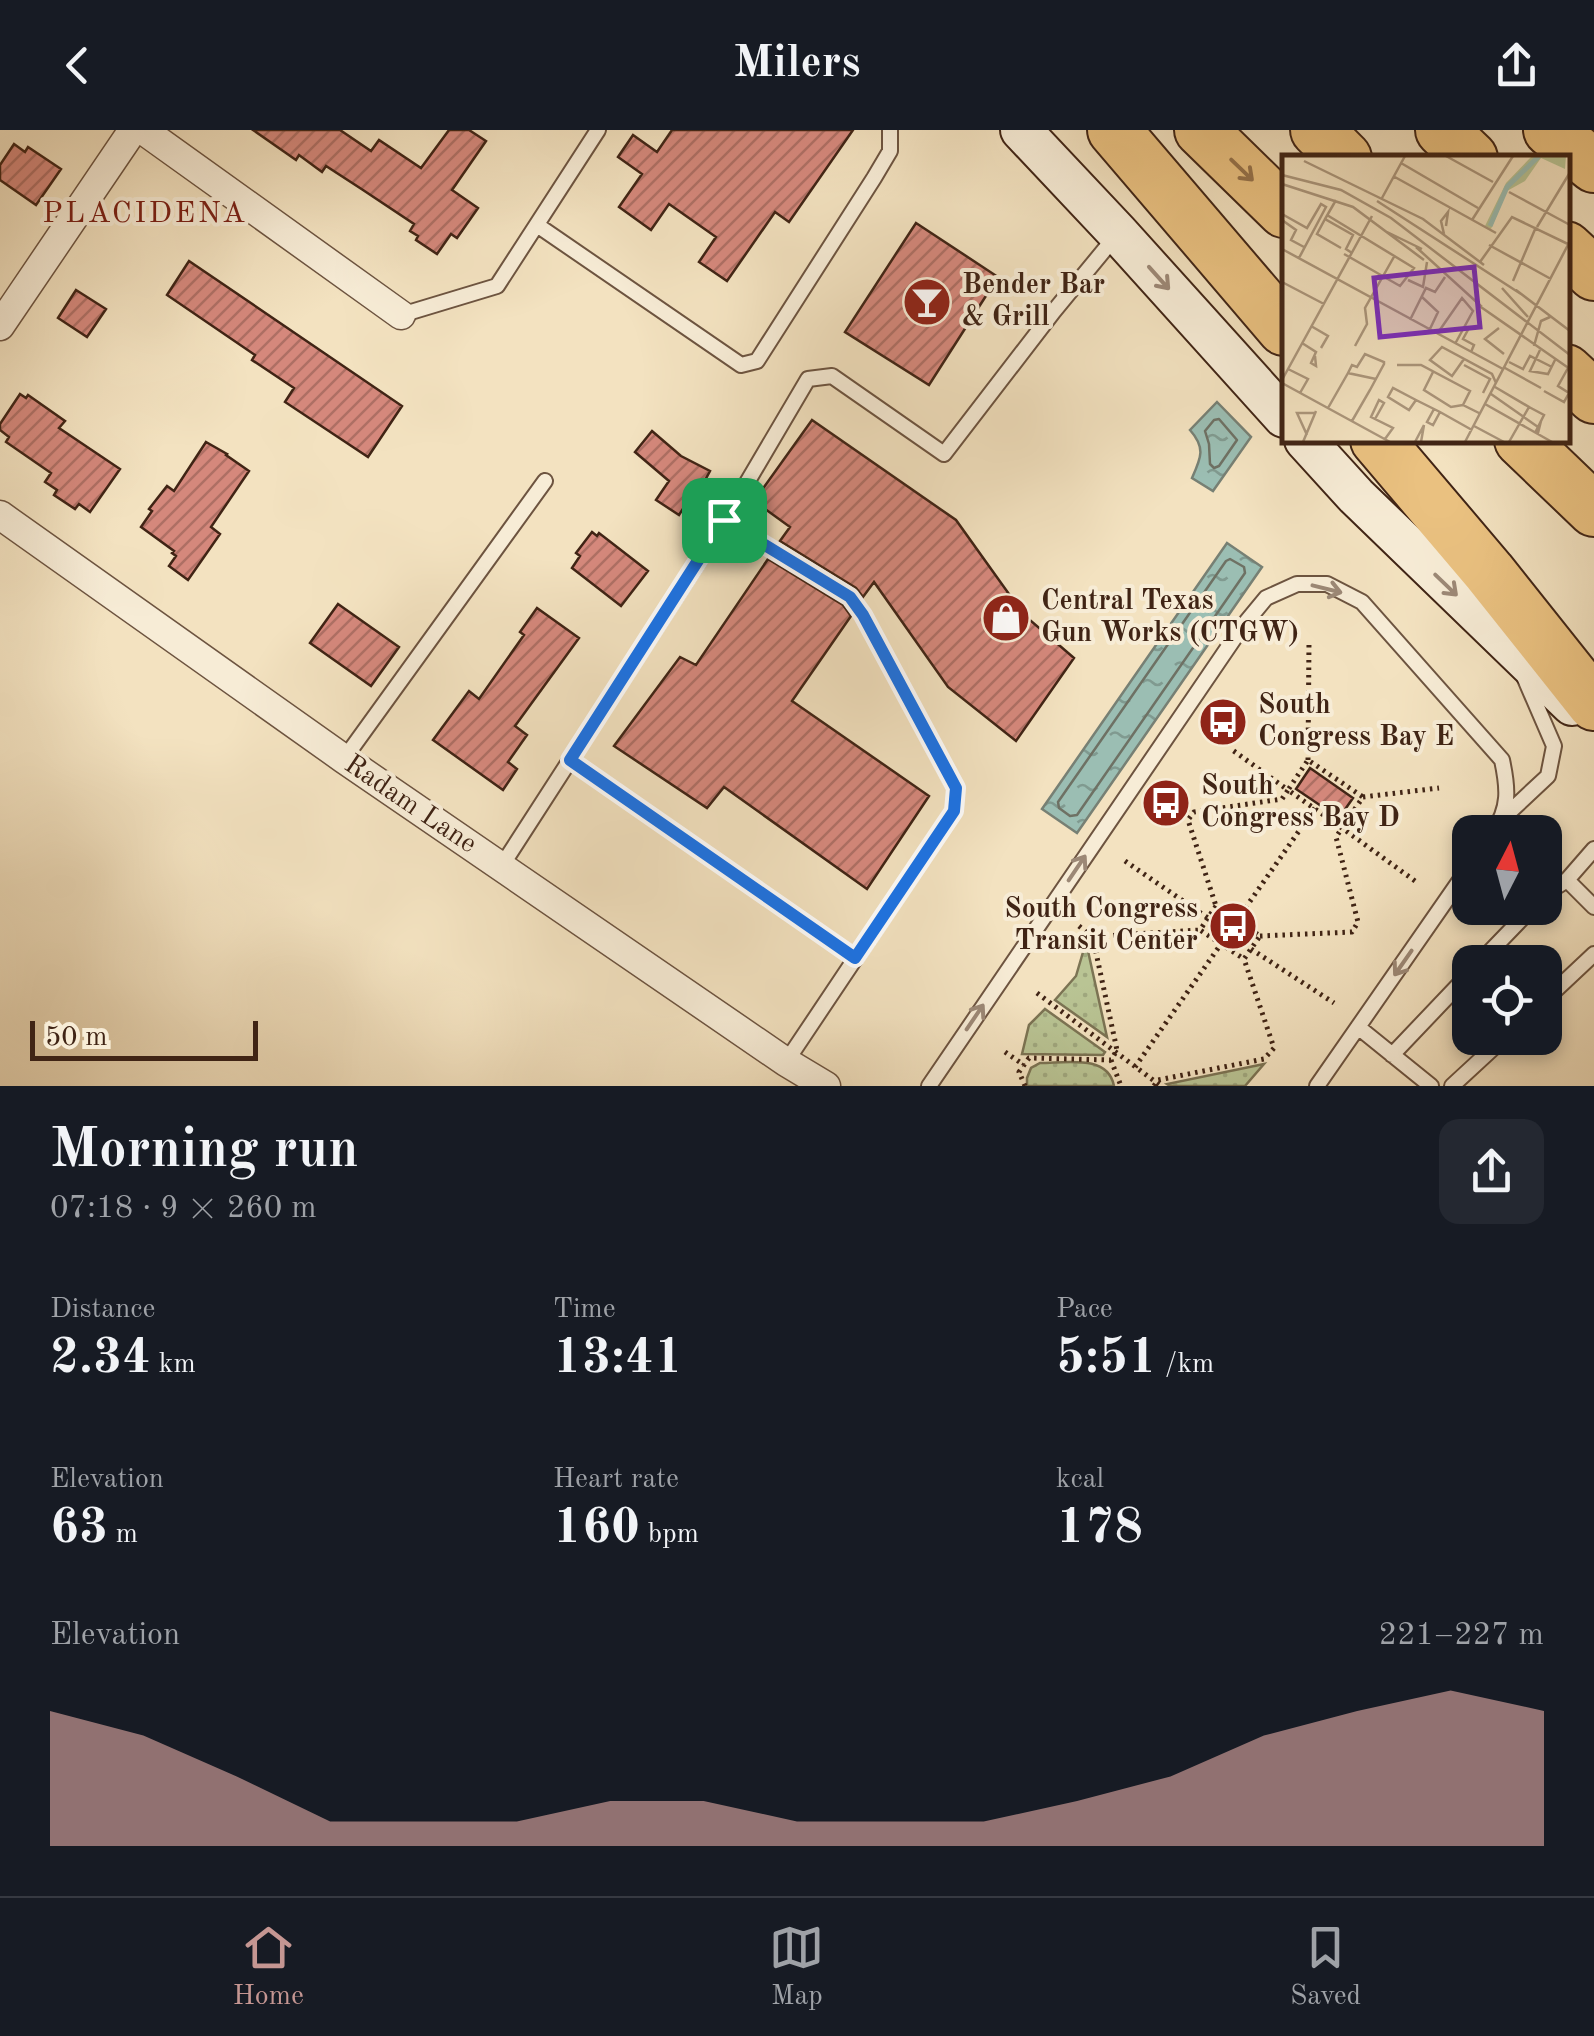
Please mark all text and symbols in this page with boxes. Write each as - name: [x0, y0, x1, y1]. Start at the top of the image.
- icon: back: [50, 38, 105, 93]
- icon: share: [1489, 38, 1544, 93]
- text: Milers: [733, 42, 861, 87]
- inset map: [1282, 155, 1569, 442]
- one-way arrow: [1230, 158, 1254, 182]
- district label: PLACIDENA: [42, 199, 248, 229]
- one-way arrow: [1147, 265, 1170, 290]
- place label: Bender Bar & Grill: [962, 272, 1105, 332]
- bar icon: Bender Bar & Grill: [901, 276, 953, 328]
- pin: [682, 478, 767, 563]
- icon: arrive: [697, 493, 752, 548]
- one-way arrow: [1434, 573, 1458, 597]
- one-way arrow: [1311, 580, 1343, 599]
- place label: Central Texas Gun Works (CTGW): [1041, 588, 1299, 648]
- shop icon: Central Texas Gun Works (CTGW): [980, 592, 1032, 644]
- place label: South Congress Bay E: [1258, 692, 1454, 752]
- bus stop icon: South Congress Bay E: [1197, 696, 1249, 748]
- street label: Radam Lane: [339, 751, 481, 859]
- place label: South Congress Bay D: [1201, 773, 1400, 833]
- bus stop icon: South Congress Bay D: [1140, 777, 1192, 829]
- north arrow: [1452, 815, 1562, 925]
- map controls: [1452, 815, 1562, 1055]
- one-way arrow: [1066, 855, 1087, 883]
- place label: South Congress Transit Center: [1004, 896, 1198, 956]
- bus stop icon: South Congress Transit Center: [1207, 900, 1259, 952]
- button: locate: [1452, 945, 1562, 1055]
- one-way arrow: [1393, 948, 1414, 976]
- one-way arrow: [965, 1004, 986, 1032]
- scale bar: [30, 1016, 258, 1060]
- text: 50 m: [45, 1024, 108, 1052]
- button: share: [1439, 1119, 1544, 1224]
- text: Morning run: [50, 1124, 359, 1179]
- text: 07:18 · 9 × 260 m: [50, 1193, 317, 1225]
- text: Distance: [50, 1296, 155, 1324]
- text: Time: [553, 1296, 616, 1324]
- text: Pace: [1056, 1296, 1113, 1324]
- text: 2.34: [50, 1334, 151, 1384]
- text: 13:41: [553, 1334, 683, 1384]
- text: 5:51: [1056, 1334, 1157, 1384]
- text: km: [151, 1351, 196, 1379]
- text: /km: [1157, 1351, 1214, 1379]
- text: Elevation: [50, 1466, 164, 1494]
- text: Heart rate: [553, 1466, 679, 1494]
- text: kcal: [1056, 1466, 1104, 1494]
- text: 63: [50, 1504, 108, 1554]
- text: 160: [553, 1504, 640, 1554]
- text: 178: [1056, 1504, 1143, 1554]
- text: m: [108, 1521, 138, 1549]
- text: bpm: [640, 1521, 699, 1549]
- text: Elevation: [50, 1620, 180, 1652]
- text: 221–227 m: [1378, 1620, 1544, 1652]
- tab: Home: [233, 1920, 304, 2015]
- tab: Map: [769, 1920, 824, 2015]
- tab: Saved: [1290, 1920, 1361, 2015]

